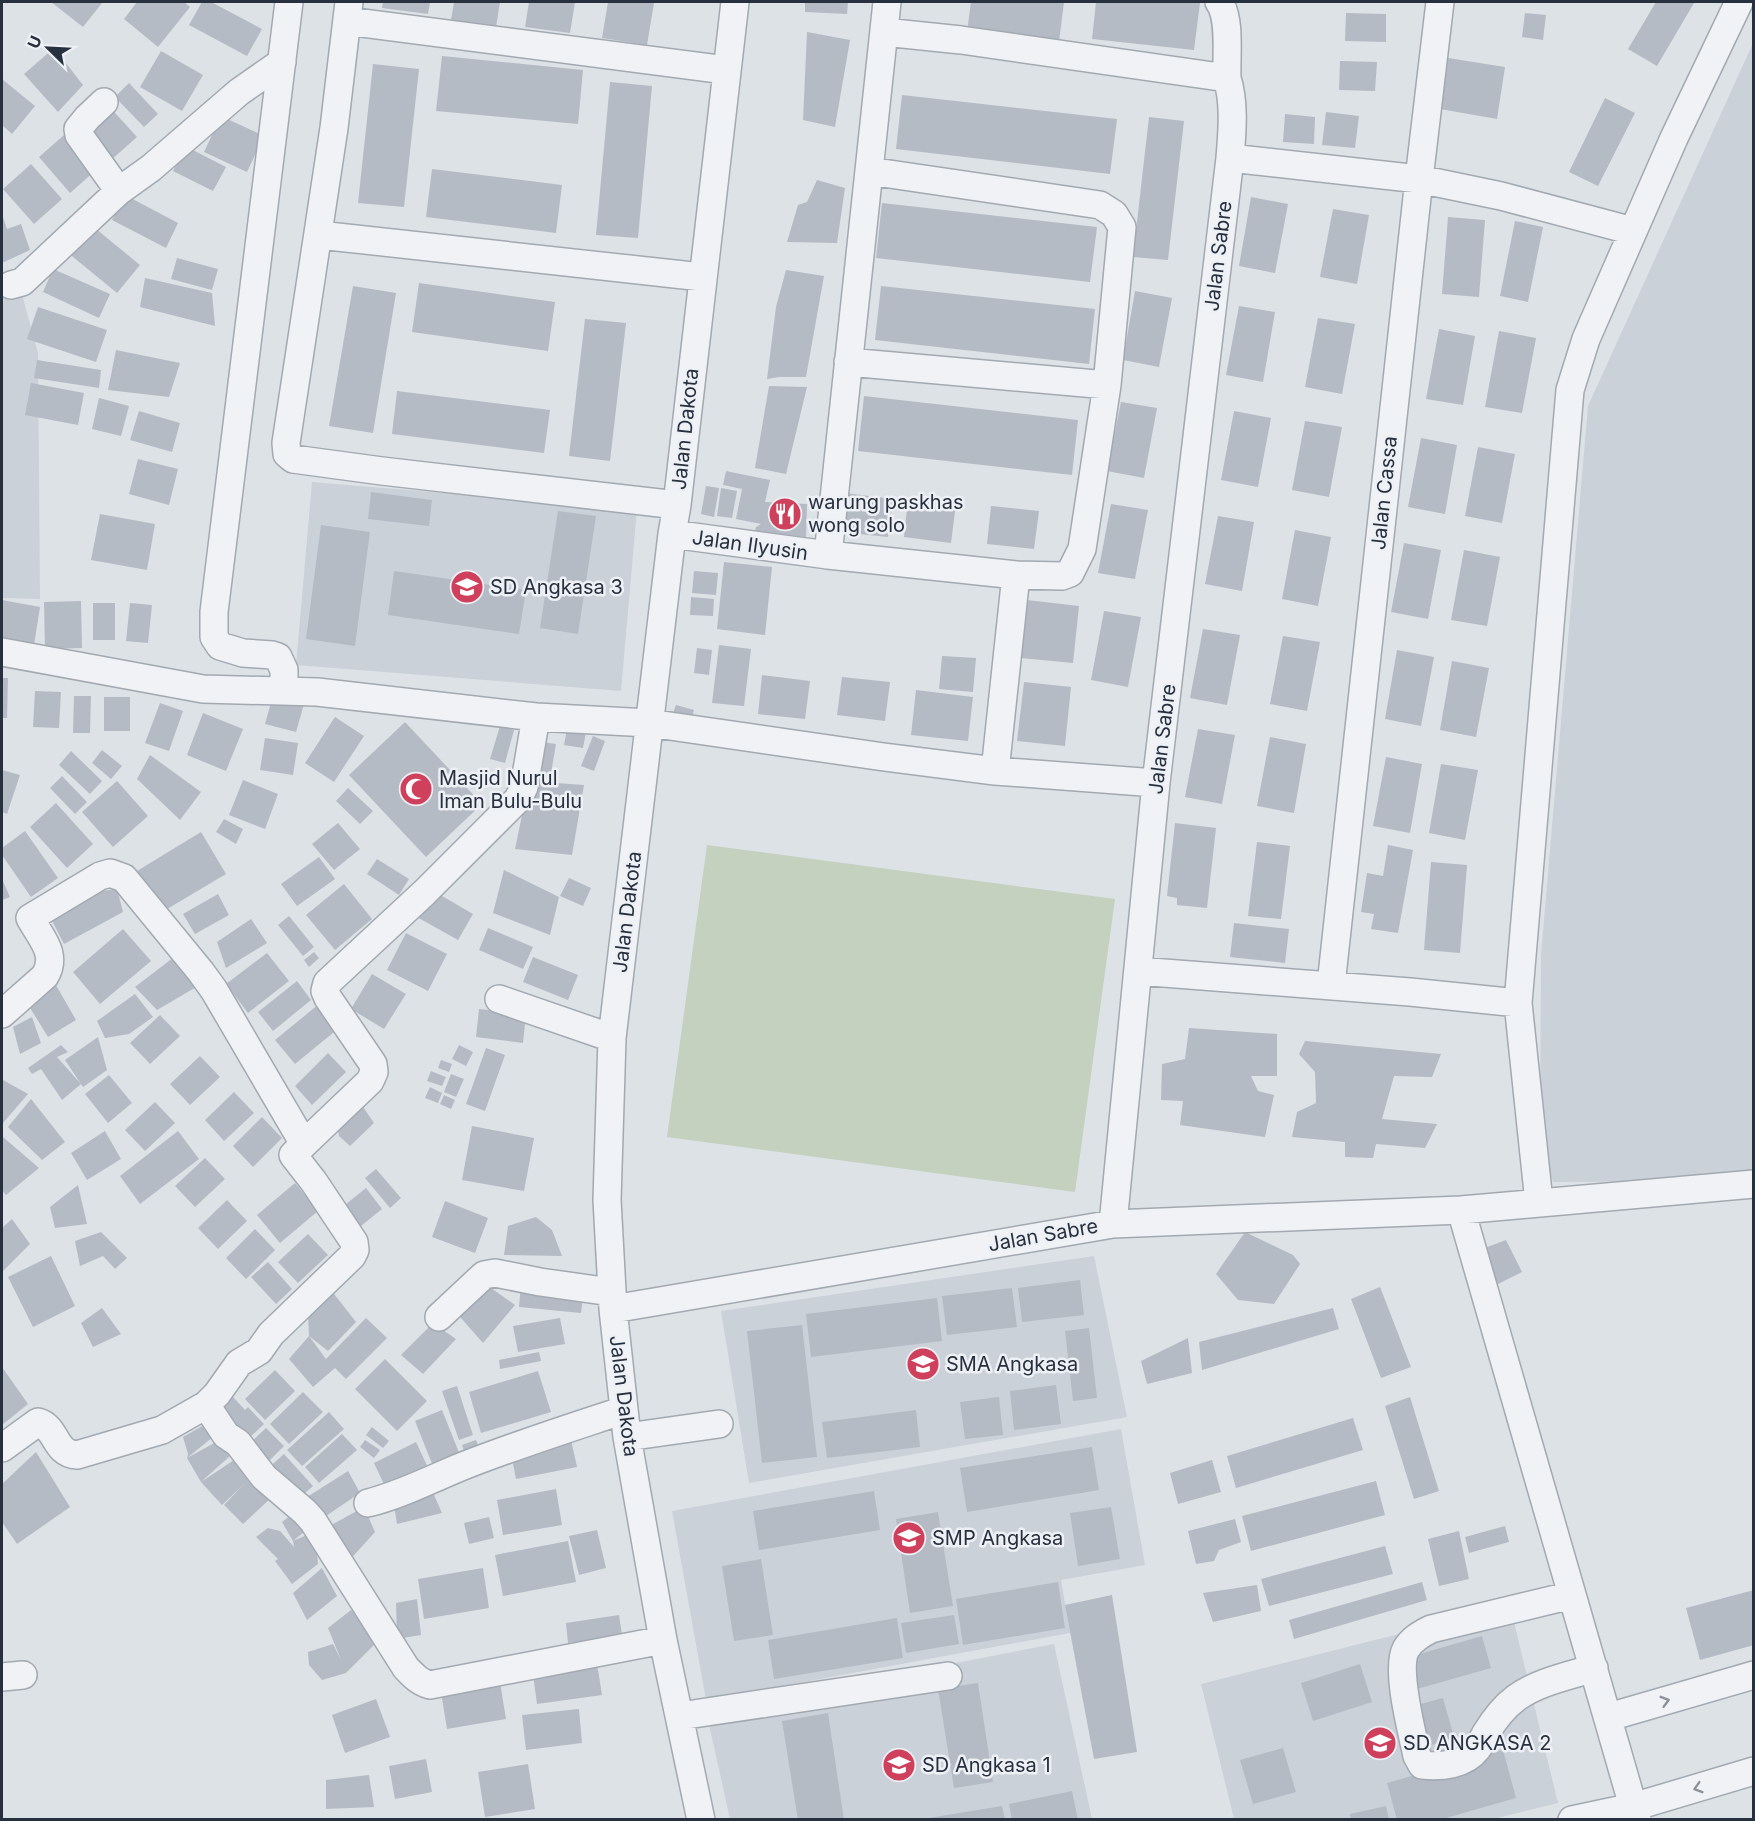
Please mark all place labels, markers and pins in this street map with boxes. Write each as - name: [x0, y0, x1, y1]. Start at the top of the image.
- place label: warung paskhas wong solo: [808, 490, 963, 537]
- restaurant icon: warung paskhas wong solo: [767, 496, 803, 532]
- school or university icon: SD Angkasa 3: [449, 569, 485, 605]
- place label: SD Angkasa 3: [490, 575, 623, 599]
- place label: Masjid Nurul Iman Bulu-Bulu: [439, 766, 582, 813]
- mosque icon: Masjid Nurul Iman Bulu-Bulu: [398, 771, 434, 807]
- school or university icon: SMA Angkasa: [905, 1346, 941, 1382]
- place label: SMA Angkasa: [946, 1352, 1078, 1376]
- school or university icon: SMP Angkasa: [891, 1520, 927, 1556]
- place label: SMP Angkasa: [932, 1526, 1063, 1550]
- school or university icon: SD ANGKASA 2: [1362, 1725, 1398, 1761]
- place label: SD ANGKASA 2: [1403, 1731, 1551, 1755]
- school or university icon: SD Angkasa 1: [881, 1747, 917, 1783]
- place label: SD Angkasa 1: [922, 1753, 1051, 1777]

